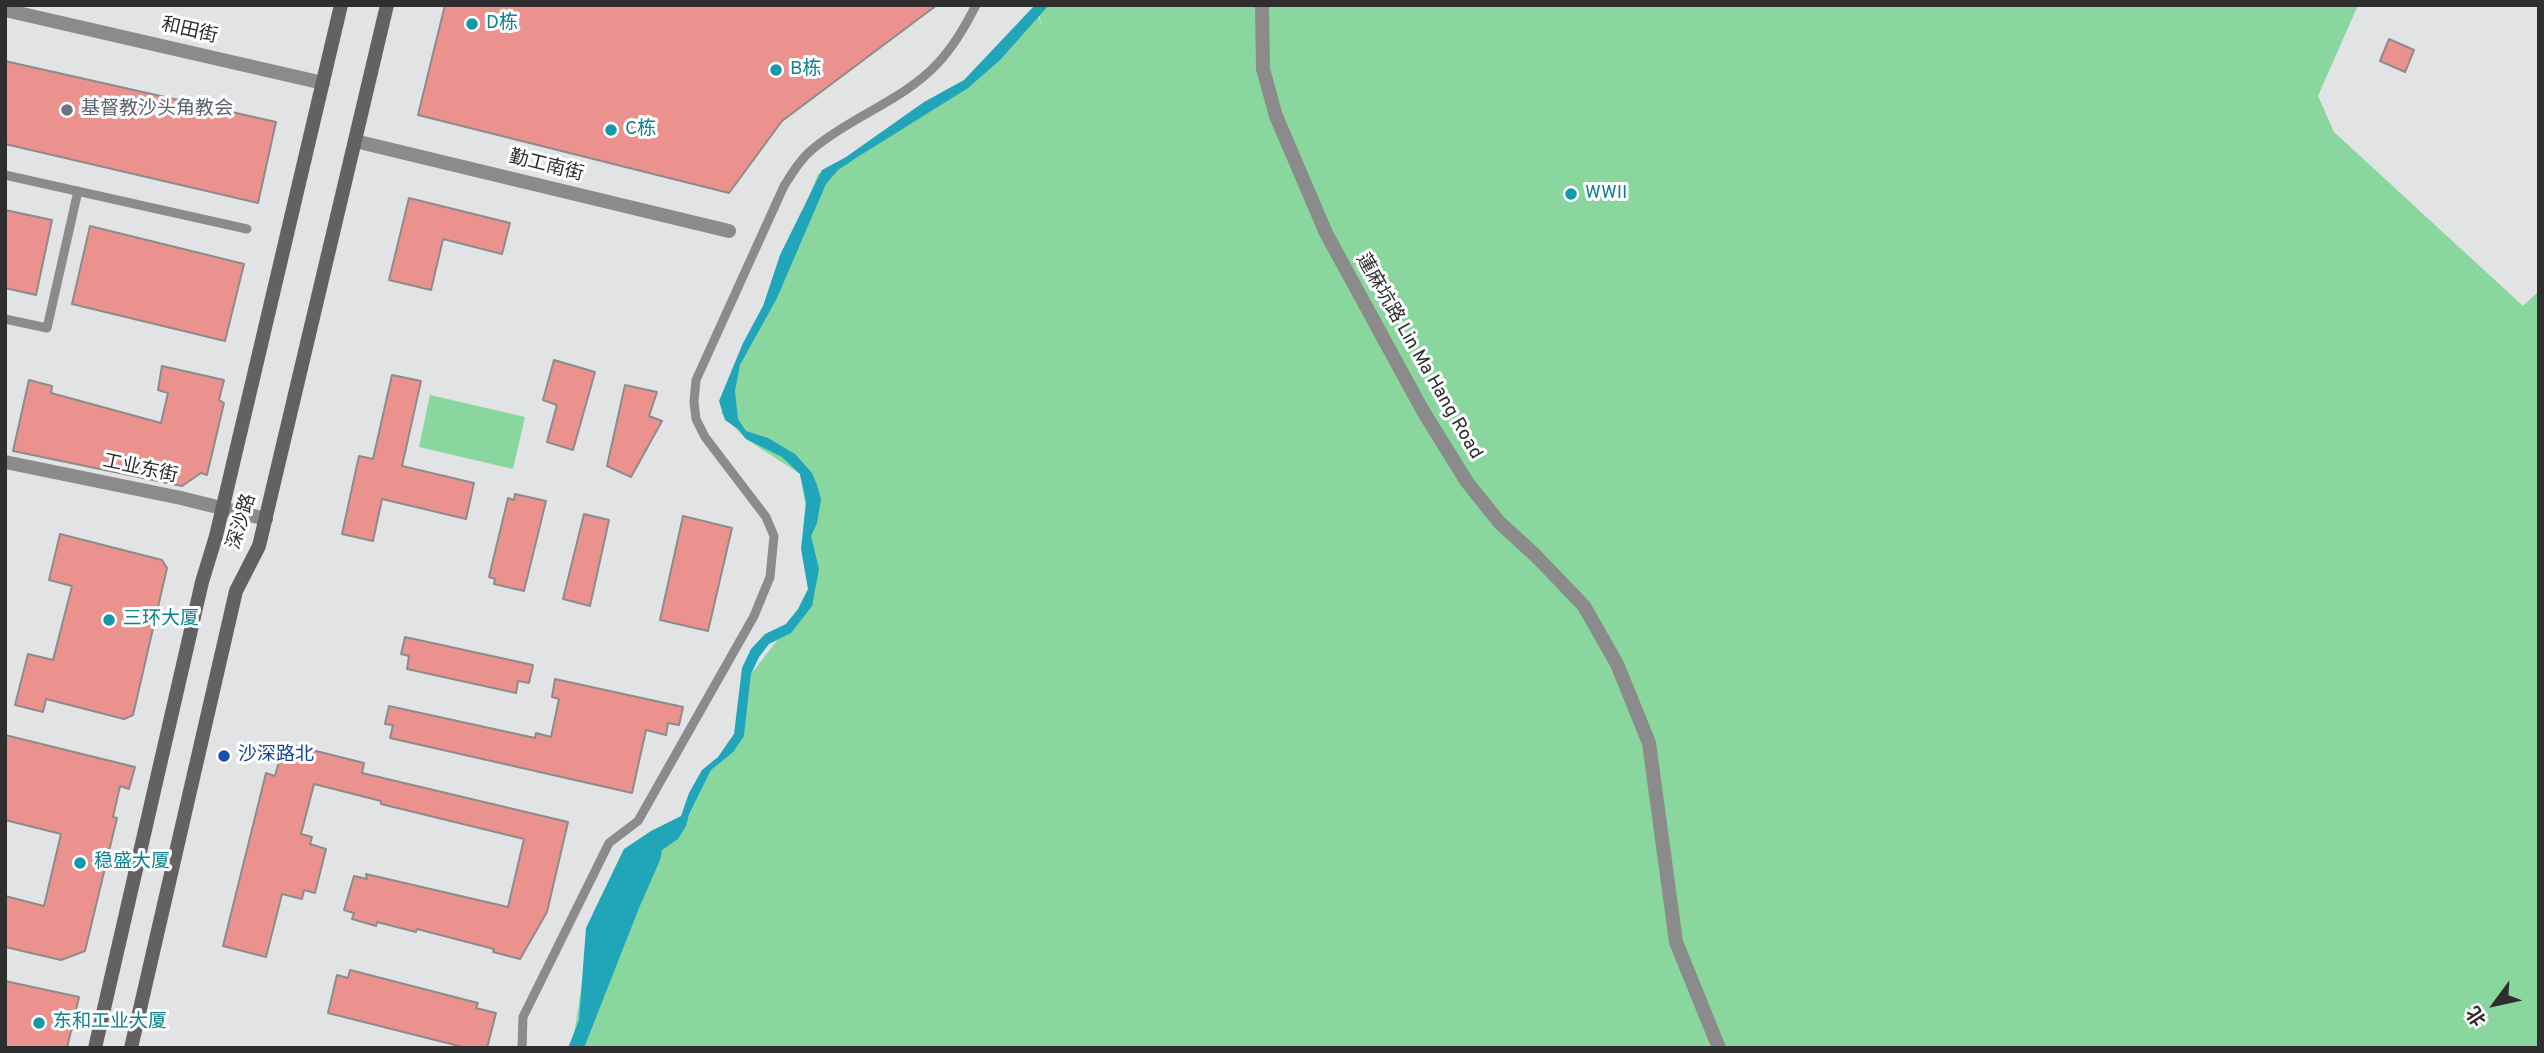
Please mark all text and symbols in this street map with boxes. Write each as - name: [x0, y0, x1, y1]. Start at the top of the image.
- place label: D栋: [486, 13, 518, 35]
- street label: 和田街: [159, 14, 219, 50]
- marker: D栋: [464, 16, 480, 32]
- place label: B栋: [790, 59, 821, 81]
- marker: B栋: [768, 62, 784, 78]
- place label: 基督教沙头角教会: [81, 99, 233, 121]
- marker: 基督教沙头角教会: [59, 102, 75, 118]
- place label: C栋: [625, 119, 656, 141]
- marker: C栋: [603, 122, 619, 138]
- street label: 勤工南街: [506, 147, 586, 187]
- place label: WWII: [1585, 183, 1627, 205]
- marker: WWII: [1563, 186, 1579, 202]
- street label: 蓮麻坑路 Lin Ma Hang Road: [1350, 250, 1486, 464]
- street label: 工业东街: [100, 451, 180, 489]
- street label: 深沙路: [224, 491, 262, 553]
- place label: 三环大厦: [123, 609, 199, 631]
- marker: 三环大厦: [101, 612, 117, 628]
- place label: 沙深路北: [238, 745, 314, 767]
- marker: 沙深路北: [216, 748, 232, 764]
- place label: 稳盛大厦: [94, 852, 170, 874]
- marker: 稳盛大厦: [72, 855, 88, 871]
- north arrow: [2460, 969, 2530, 1039]
- text: 北: [2462, 1001, 2493, 1030]
- place label: 东和工业大厦: [53, 1012, 167, 1034]
- marker: 东和工业大厦: [31, 1015, 47, 1031]

